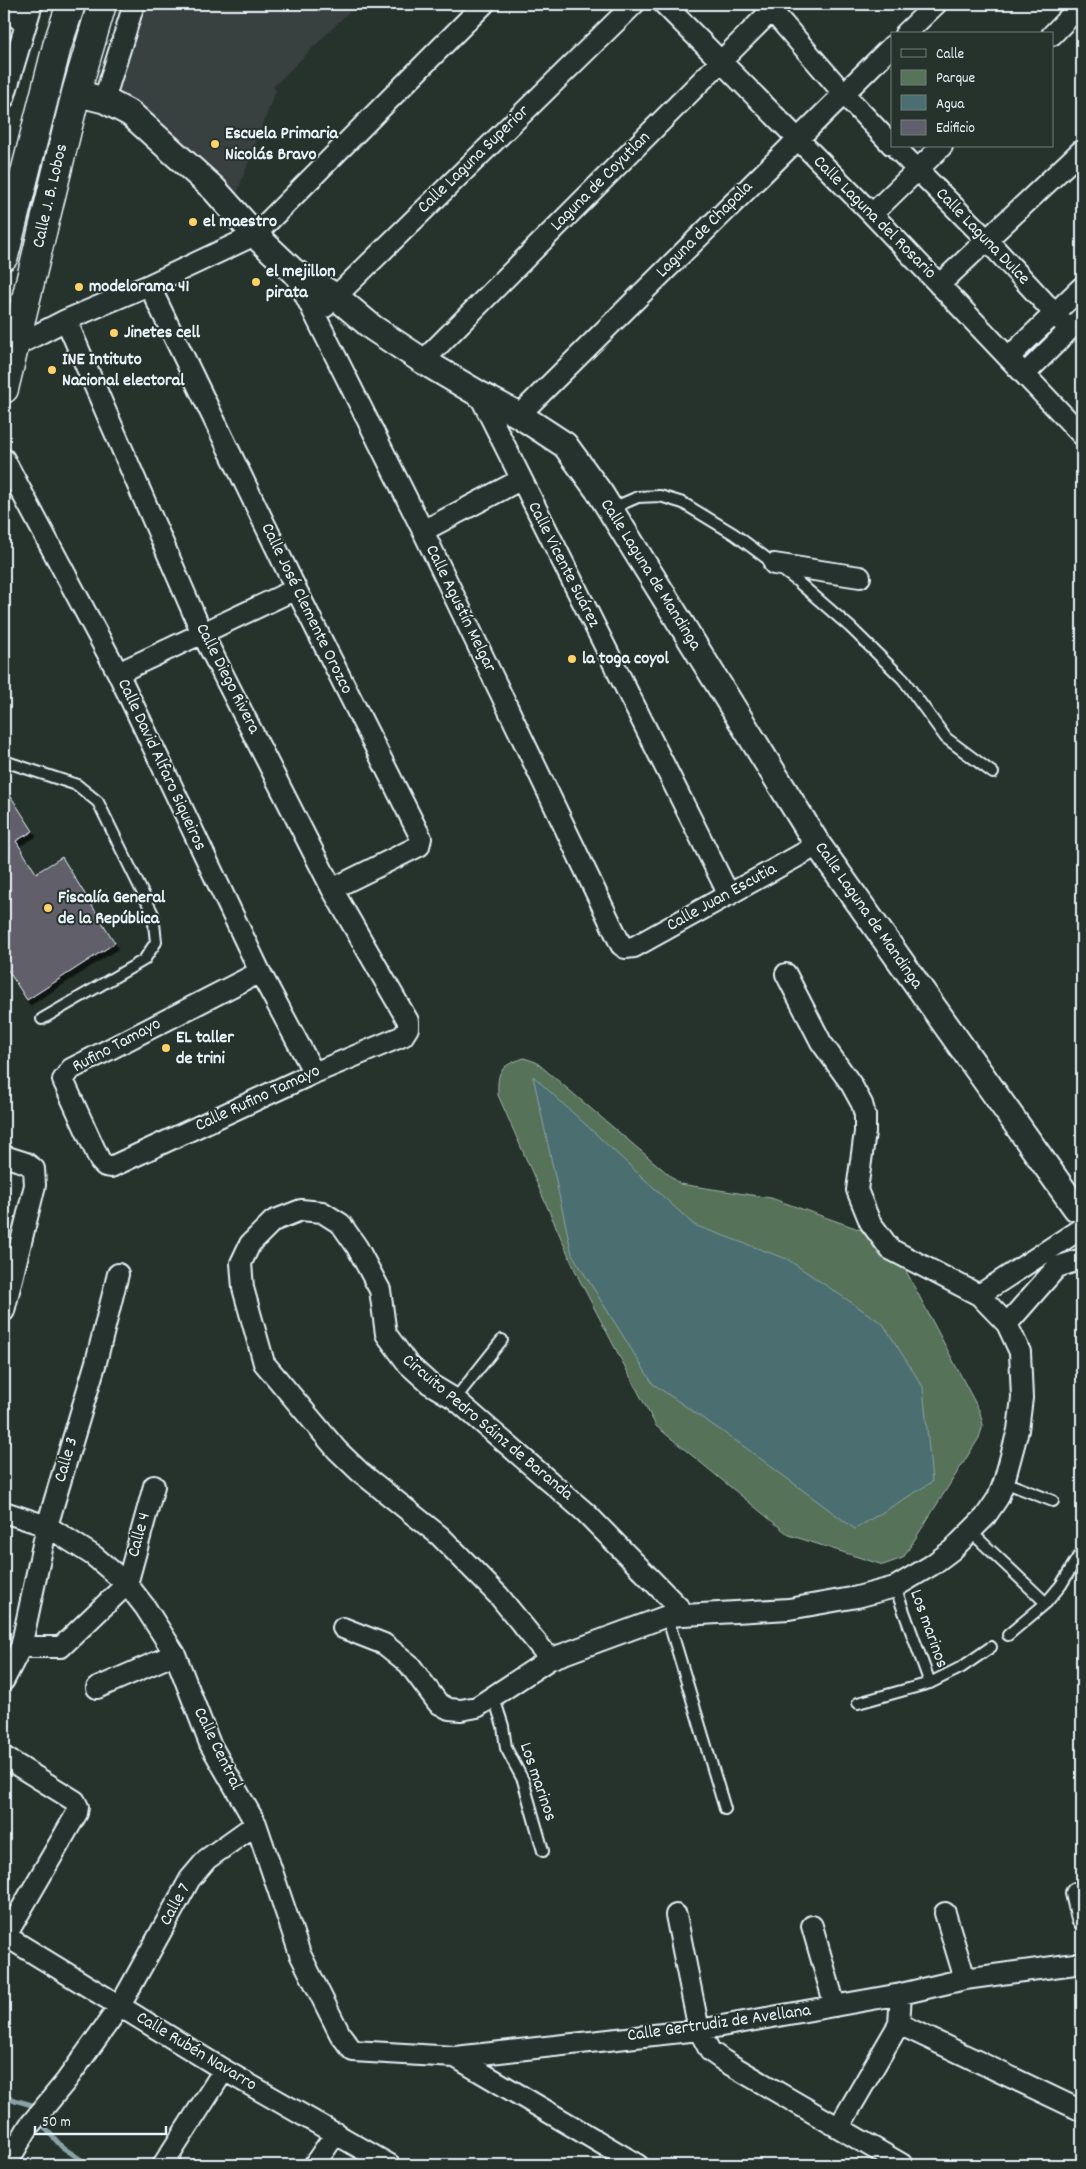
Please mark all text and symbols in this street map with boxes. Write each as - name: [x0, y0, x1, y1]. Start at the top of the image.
- legend: [891, 32, 1054, 148]
- text: Calle: [936, 44, 965, 66]
- text: Parque: [936, 68, 976, 90]
- text: Agua: [936, 94, 965, 116]
- street label: Calle Laguna Superior: [413, 100, 536, 220]
- text: Edificio: [936, 118, 975, 140]
- place label: Escuela Primaria Nicolás Bravo: [225, 122, 338, 168]
- street label: Laguna de Coyutlan: [545, 126, 657, 238]
- marker: Escuela Primaria Nicolás Bravo: [209, 138, 221, 150]
- street label: Calle J. B. Lobos: [27, 142, 75, 250]
- street label: Calle Laguna del Rosario: [807, 151, 941, 285]
- street label: Laguna de Chapala: [651, 176, 759, 284]
- street label: Calle Laguna Dulce: [929, 183, 1035, 291]
- place label: el maestro: [203, 210, 277, 235]
- marker: el maestro: [187, 216, 199, 228]
- place label: el mejillon pirata: [266, 260, 336, 306]
- place label: modelorama 41: [89, 275, 190, 300]
- marker: el mejillon pirata: [250, 276, 262, 288]
- marker: modelorama 41: [73, 281, 85, 293]
- place label: Jinetes cell: [124, 321, 201, 346]
- marker: Jinetes cell: [108, 327, 120, 339]
- place label: INE Intituto Nacional electoral: [62, 348, 185, 394]
- marker: INE Intituto Nacional electoral: [46, 364, 58, 376]
- street label: Calle Laguna de Mandinga: [593, 494, 707, 656]
- street label: Calle Vicente Suárez: [520, 498, 606, 632]
- street label: Calle José Clemente Orozco: [254, 519, 358, 699]
- street label: Calle Agustín Melgar: [418, 541, 502, 677]
- street label: Calle Diego Rivera: [188, 619, 266, 739]
- place label: la toga coyol: [582, 647, 669, 672]
- marker: la toga coyol: [566, 653, 578, 665]
- street label: Calle David Alfaro Siqueiros: [110, 675, 212, 855]
- street label: Calle Laguna de Mandinga: [808, 837, 929, 995]
- street label: Calle Juan Escutia: [662, 857, 782, 939]
- place label: Fiscalía General de la República: [58, 886, 166, 932]
- marker: Fiscalía General de la República: [42, 902, 54, 914]
- street label: Rufino Tamayo: [68, 1012, 166, 1080]
- place label: EL taller de trini: [176, 1026, 234, 1072]
- marker: EL taller de trini: [160, 1042, 172, 1054]
- street label: Calle Rufino Tamayo: [192, 1059, 324, 1139]
- street label: Circuito Pedro Sáinz de Baranda: [396, 1349, 578, 1508]
- street label: Calle 3: [49, 1434, 85, 1486]
- street label: Calle 4: [122, 1510, 158, 1560]
- street label: Los marinos: [902, 1586, 954, 1672]
- street label: Calle Central: [186, 1703, 248, 1795]
- street label: Los marinos: [512, 1739, 562, 1825]
- street label: Calle 7: [154, 1879, 198, 1931]
- street label: Calle Gertrudiz de Avellana: [626, 1999, 813, 2049]
- street label: Calle Rubén Navarro: [131, 2006, 261, 2098]
- scale bar: [35, 2104, 166, 2136]
- text: 50 m: [42, 2112, 71, 2134]

